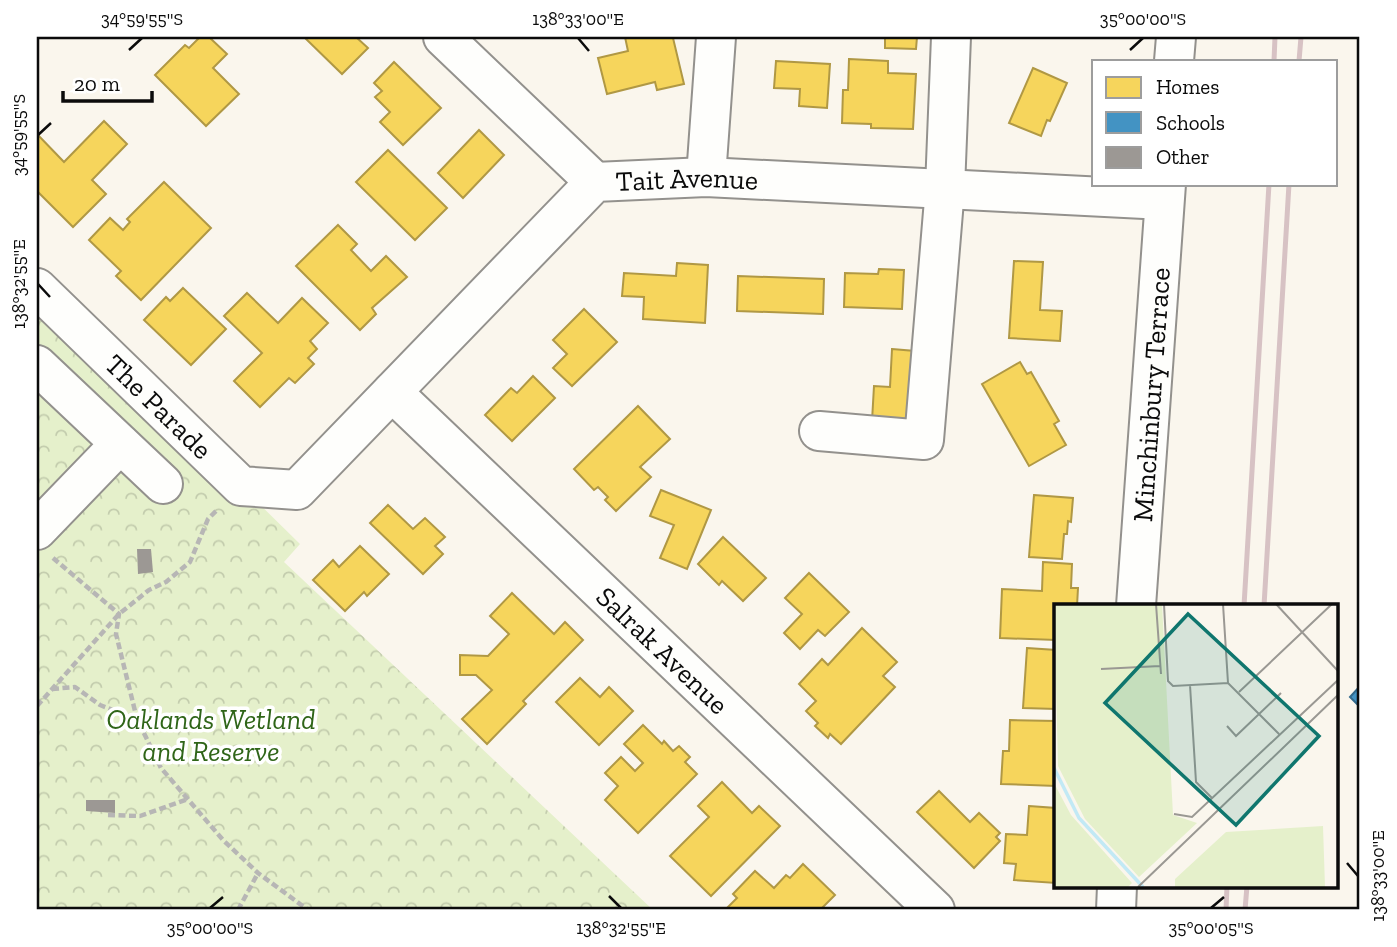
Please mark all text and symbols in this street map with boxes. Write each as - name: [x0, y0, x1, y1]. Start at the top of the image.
- text: 34°59'55"S: [101, 8, 183, 30]
- text: 138°33'00"E: [532, 8, 624, 30]
- text: 35°00'00"S: [1100, 8, 1186, 30]
- scale bar: [63, 60, 152, 104]
- legend: [1092, 60, 1338, 186]
- text: 20 m: [74, 71, 120, 96]
- text: Homes: [1156, 74, 1219, 99]
- text: 34°59'55"S: [8, 94, 30, 176]
- text: Schools: [1156, 110, 1225, 135]
- text: Other: [1156, 144, 1210, 169]
- street label: Tait Avenue: [615, 160, 759, 198]
- text: 138°32'55"E: [8, 239, 30, 329]
- street label: Minchinbury Terrace: [1126, 266, 1177, 523]
- street label: The Parade: [99, 347, 219, 466]
- street label: Salrak Avenue: [590, 580, 736, 721]
- inset map: [1054, 604, 1338, 888]
- park label: Oaklands Wetland and Reserve: [107, 703, 315, 768]
- text: 138°33'00"E: [1367, 830, 1389, 922]
- text: 35°00'00"S: [167, 917, 253, 939]
- text: 138°32'55"E: [576, 917, 666, 939]
- text: 35°00'05"S: [1168, 917, 1254, 939]

